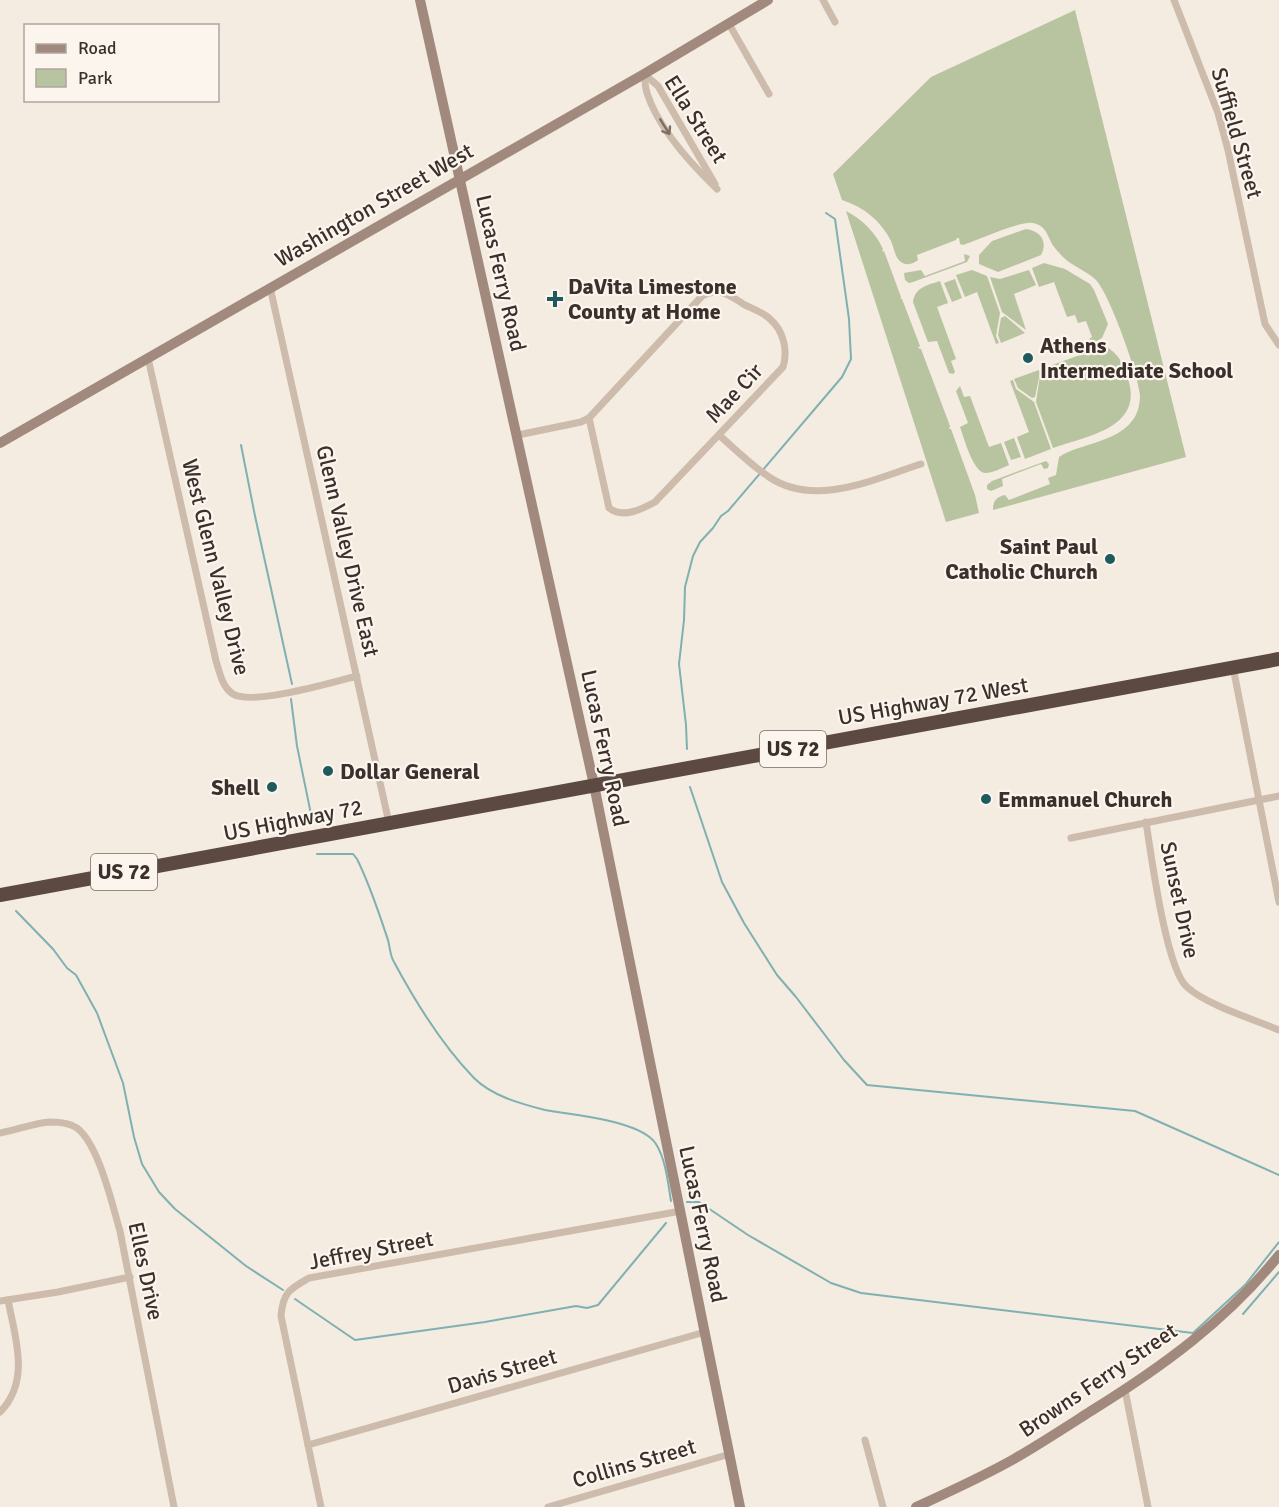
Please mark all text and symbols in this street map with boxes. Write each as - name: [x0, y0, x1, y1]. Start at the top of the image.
- legend: [24, 24, 219, 102]
- text: Road: [78, 37, 117, 59]
- street label: Suffield Street: [1205, 64, 1269, 202]
- text: Park: [78, 67, 113, 89]
- street label: Ella Street: [658, 70, 734, 168]
- one-way arrow: [660, 118, 672, 135]
- street label: Washington Street West: [270, 137, 478, 273]
- street label: Lucas Ferry Road: [470, 192, 532, 354]
- place label: DaVita Limestone County at Home: [568, 273, 737, 325]
- marker: DaVita Limestone County at Home: [546, 290, 564, 308]
- place label: Athens Intermediate School: [1040, 332, 1233, 384]
- marker: Athens Intermediate School: [1021, 351, 1035, 365]
- street label: Mae Cir: [700, 357, 768, 429]
- street label: Glenn Valley Drive East: [311, 443, 386, 660]
- street label: West Glenn Valley Drive: [176, 456, 256, 678]
- place label: Saint Paul Catholic Church: [945, 533, 1098, 585]
- marker: Saint Paul Catholic Church: [1103, 552, 1117, 566]
- street label: Lucas Ferry Road: [575, 667, 635, 829]
- street label: US Highway 72 West: [836, 671, 1030, 731]
- road number: US 72: [760, 731, 826, 767]
- place label: Dollar General: [340, 758, 480, 785]
- marker: Dollar General: [321, 764, 335, 778]
- place label: Shell: [211, 774, 260, 801]
- marker: Shell: [265, 780, 279, 794]
- place label: Emmanuel Church: [998, 786, 1172, 813]
- marker: Emmanuel Church: [979, 792, 993, 806]
- street label: US Highway 72: [221, 793, 365, 847]
- street label: Sunset Drive: [1154, 839, 1206, 961]
- road number: US 72: [91, 854, 157, 890]
- street label: Lucas Ferry Road: [673, 1143, 733, 1305]
- street label: Elles Drive: [122, 1219, 170, 1323]
- street label: Jeffrey Street: [306, 1225, 436, 1275]
- street label: Browns Ferry Street: [1014, 1317, 1183, 1443]
- street label: Davis Street: [444, 1342, 560, 1399]
- street label: Collins Street: [569, 1432, 699, 1493]

